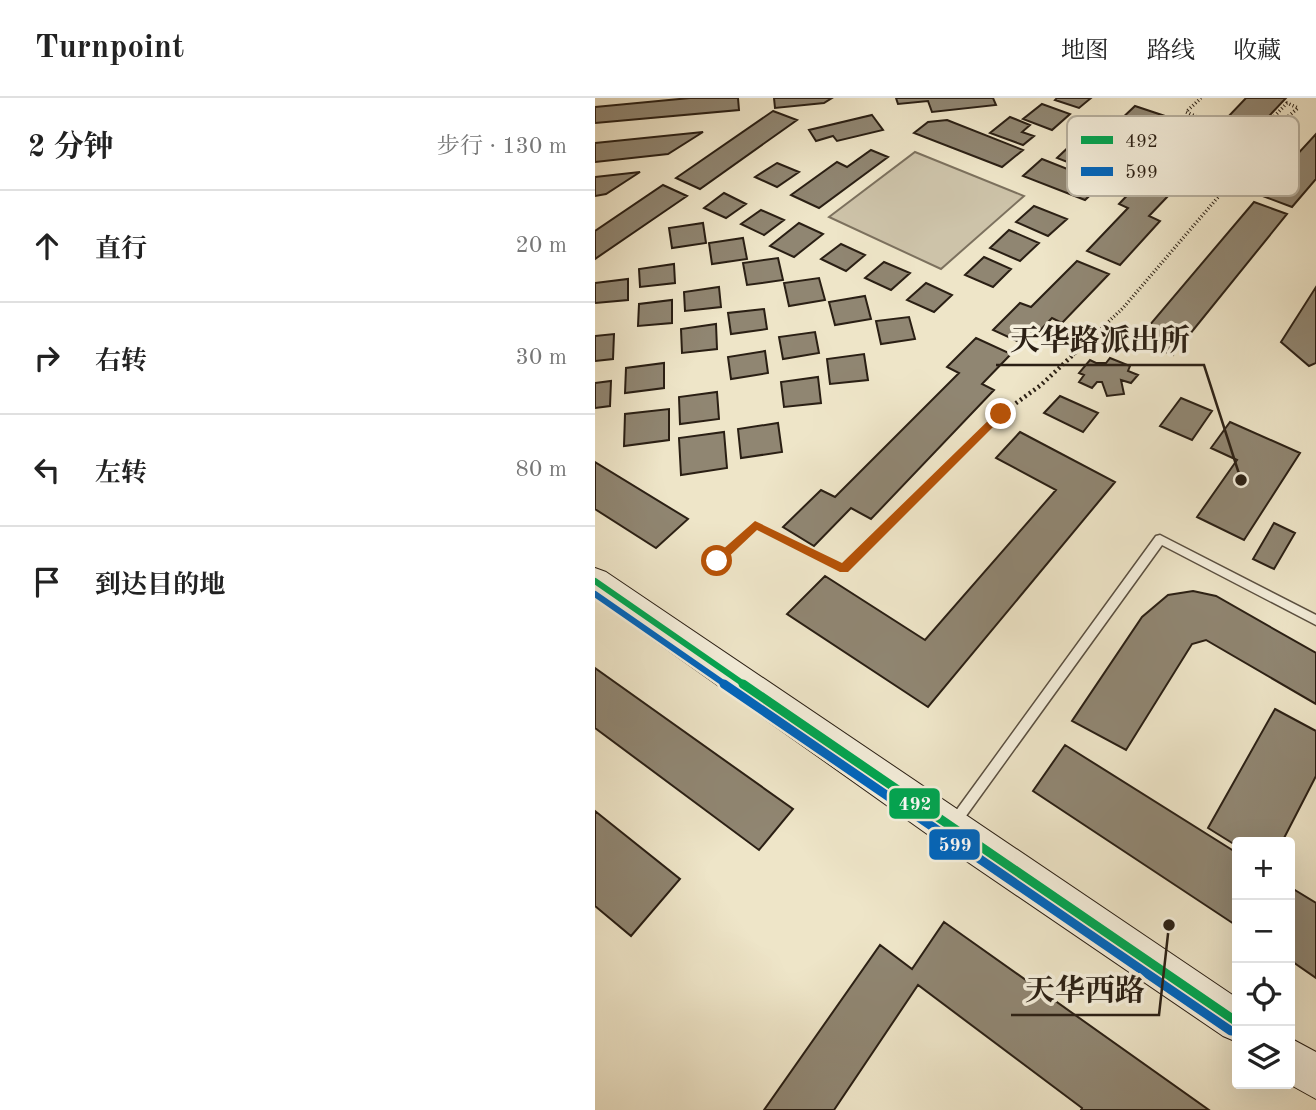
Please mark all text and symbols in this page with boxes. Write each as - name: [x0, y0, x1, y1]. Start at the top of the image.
- text: Turnpoint: [35, 32, 184, 65]
- text: 地图: [1061, 40, 1109, 64]
- text: 路线: [1147, 40, 1195, 64]
- text: 收藏: [1233, 40, 1281, 64]
- legend: [1067, 116, 1299, 196]
- text: 2 分钟: [28, 133, 114, 163]
- text: 492: [1125, 133, 1158, 152]
- text: 步行 · 130 m: [437, 135, 567, 158]
- text: 599: [1125, 164, 1158, 183]
- icon: ahead: [28, 227, 66, 265]
- text: 20 m: [516, 234, 567, 257]
- text: 直行: [95, 237, 147, 263]
- callout: 天华路派出所: [996, 314, 1204, 365]
- text: 天华路派出所: [1010, 324, 1190, 357]
- icon: right: [28, 339, 66, 377]
- text: 30 m: [516, 346, 567, 369]
- text: 右转: [95, 349, 147, 375]
- route end: [985, 398, 1016, 429]
- icon: left: [28, 451, 66, 489]
- text: 80 m: [516, 458, 567, 481]
- text: 左转: [95, 461, 147, 487]
- route start: [701, 545, 732, 576]
- icon: arrive: [28, 563, 66, 601]
- text: 到达目的地: [95, 573, 225, 599]
- line badge: 492: [888, 787, 941, 820]
- text: 492: [898, 796, 932, 815]
- line badge: 599: [928, 828, 981, 861]
- text: 599: [938, 837, 972, 856]
- map controls: [1232, 837, 1295, 1089]
- button: +: [1232, 837, 1295, 900]
- button: −: [1232, 900, 1295, 963]
- button: locate: [1232, 963, 1295, 1026]
- callout: 天华西路: [1011, 964, 1159, 1015]
- text: 天华西路: [1025, 974, 1145, 1007]
- button: layers: [1232, 1026, 1295, 1089]

